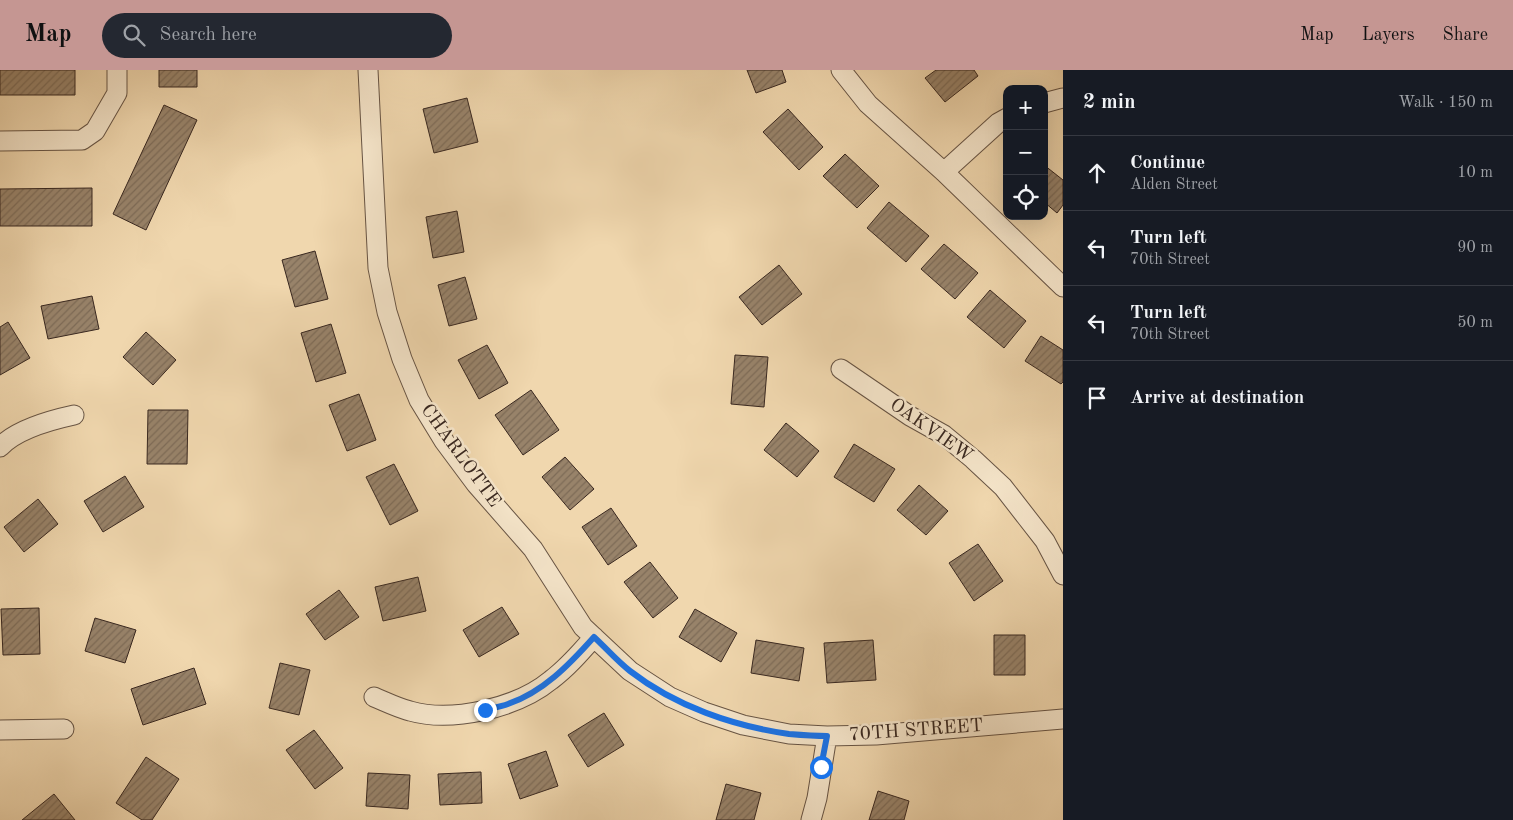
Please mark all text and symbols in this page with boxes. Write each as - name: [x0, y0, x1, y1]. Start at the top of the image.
- search box: [102, 13, 452, 58]
- icon: search: [120, 21, 148, 49]
- text: Map: [25, 23, 72, 47]
- text: Search here: [160, 26, 257, 45]
- text: Map: [1300, 26, 1334, 44]
- text: Layers: [1362, 26, 1414, 44]
- text: Share: [1442, 26, 1488, 44]
- map controls: [1003, 85, 1048, 220]
- button: +: [1003, 85, 1048, 130]
- text: 2 min: [1083, 92, 1136, 113]
- text: Walk · 150 m: [1398, 95, 1493, 111]
- button: −: [1003, 130, 1048, 175]
- text: Continue: [1130, 154, 1205, 173]
- icon: ahead: [1083, 159, 1111, 187]
- text: 10 m: [1457, 165, 1493, 181]
- button: locate: [1003, 175, 1048, 220]
- text: Alden Street: [1130, 177, 1218, 193]
- text: Turn left: [1130, 229, 1207, 248]
- icon: left: [1083, 234, 1111, 262]
- text: 90 m: [1457, 240, 1493, 256]
- text: 70th Street: [1130, 252, 1210, 268]
- text: Turn left: [1130, 304, 1207, 323]
- icon: left: [1083, 309, 1111, 337]
- text: 50 m: [1457, 315, 1493, 331]
- text: 70th Street: [1130, 327, 1210, 343]
- icon: arrive: [1083, 384, 1111, 412]
- text: Arrive at destination: [1130, 389, 1304, 408]
- street label: OAKVIEW: [886, 396, 976, 466]
- street label: CHARLOTTE: [416, 401, 504, 511]
- route end: [474, 699, 497, 722]
- street label: 70TH STREET: [848, 717, 984, 745]
- route start: [810, 756, 833, 779]

